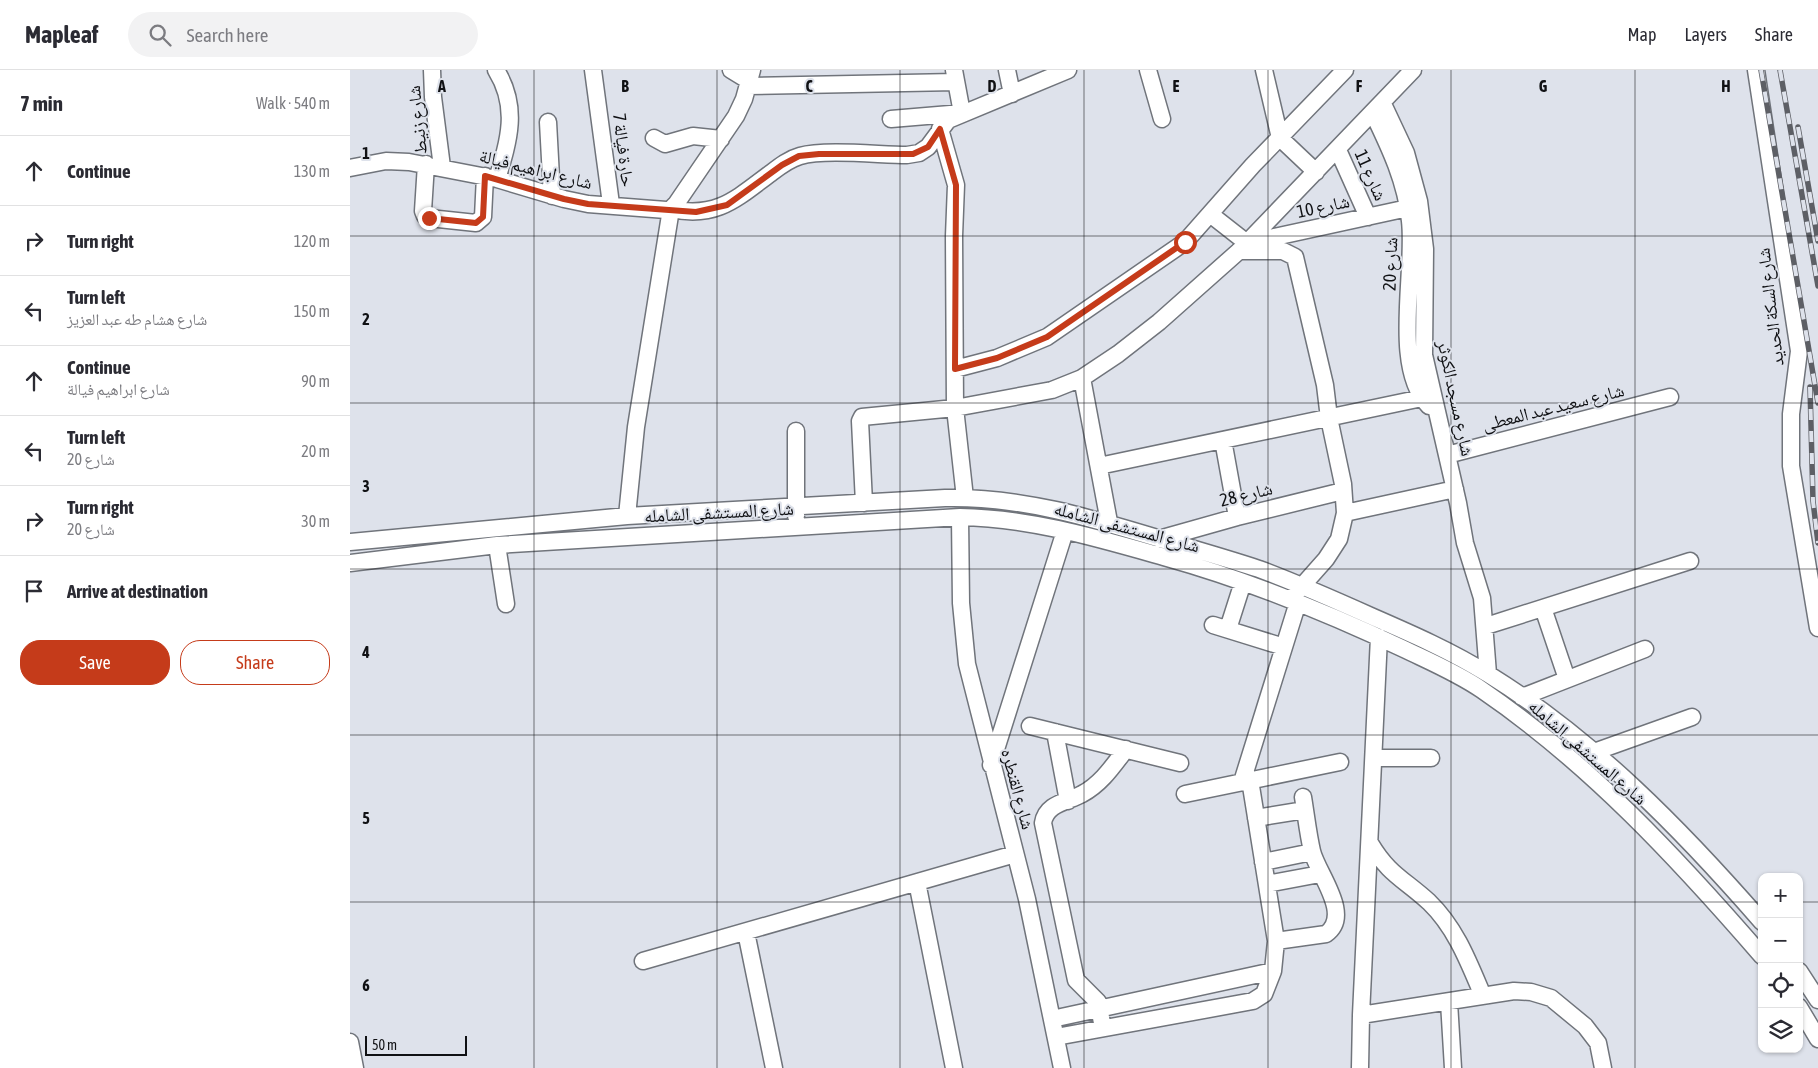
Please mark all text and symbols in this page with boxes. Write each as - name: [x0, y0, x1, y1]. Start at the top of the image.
- search box: [128, 12, 478, 57]
- text: Mapleaf: [25, 21, 98, 48]
- icon: search: [146, 21, 174, 49]
- text: Search here: [186, 24, 268, 46]
- text: Map: [1627, 24, 1656, 45]
- text: Layers: [1684, 24, 1727, 45]
- text: Share: [1755, 24, 1793, 45]
- text: A: [437, 77, 446, 95]
- text: B: [621, 77, 629, 95]
- text: C: [805, 77, 813, 95]
- text: D: [988, 77, 997, 95]
- text: E: [1173, 77, 1180, 95]
- text: F: [1356, 77, 1363, 95]
- text: G: [1539, 77, 1548, 95]
- text: H: [1721, 77, 1731, 95]
- street label: شارع زنيط: [403, 84, 432, 155]
- text: 7 min: [20, 91, 63, 115]
- text: Walk · 540 m: [256, 94, 330, 112]
- street label: حارة فيالة 7: [609, 112, 639, 188]
- text: 1: [362, 144, 370, 162]
- street label: شارع ابراهيم فيالة: [477, 145, 595, 195]
- street label: شارع 11: [1350, 146, 1391, 204]
- icon: ahead: [20, 157, 48, 185]
- text: Continue: [67, 160, 131, 182]
- text: 130 m: [294, 162, 330, 180]
- street label: شارع 10: [1295, 190, 1352, 223]
- route end: [418, 207, 441, 230]
- icon: right: [20, 227, 48, 255]
- text: Turn right: [67, 230, 134, 252]
- route start: [1174, 231, 1197, 254]
- text: 120 m: [294, 232, 330, 250]
- street label: شارع 20: [1379, 237, 1402, 291]
- street label: شارع السكة الحديد: [1752, 247, 1789, 367]
- text: Turn left: [67, 286, 125, 308]
- icon: left: [20, 297, 48, 325]
- text: 150 m: [294, 302, 330, 320]
- text: شارع هشام طه عبد العزيز: [67, 310, 207, 328]
- text: 2: [362, 310, 370, 328]
- street label: شارع مسجد الكوثر: [1432, 337, 1479, 458]
- text: Continue: [67, 356, 131, 378]
- icon: ahead: [20, 367, 48, 395]
- text: 90 m: [301, 372, 330, 390]
- street label: شارع سعيد عبد المعطى: [1480, 379, 1626, 436]
- text: شارع ابراهيم فيالة: [67, 380, 170, 398]
- text: Turn left: [67, 426, 125, 448]
- icon: left: [20, 437, 48, 465]
- text: 20 m: [301, 442, 330, 460]
- text: شارع 20: [67, 450, 115, 468]
- text: 3: [362, 477, 370, 495]
- street label: شارع 28: [1217, 477, 1275, 512]
- text: Turn right: [67, 496, 134, 518]
- street label: شارع المستشفى الشامله: [1052, 497, 1202, 557]
- street label: شارع المستشفى الشامله: [644, 498, 794, 527]
- icon: right: [20, 507, 48, 535]
- text: 30 m: [301, 512, 330, 530]
- text: شارع 20: [67, 520, 115, 538]
- icon: arrive: [20, 577, 48, 605]
- text: Arrive at destination: [67, 580, 208, 602]
- button: Save: [20, 640, 170, 685]
- button: Share: [180, 640, 330, 685]
- text: 4: [361, 643, 370, 661]
- street label: شارع المستشفى الشامله: [1524, 695, 1651, 810]
- street label: شارع القنطره: [996, 746, 1039, 832]
- text: 5: [362, 809, 370, 827]
- map controls: [1758, 873, 1803, 1053]
- button: +: [1758, 873, 1803, 918]
- button: −: [1758, 918, 1803, 963]
- button: locate: [1758, 963, 1803, 1008]
- text: 6: [362, 976, 370, 994]
- button: layers: [1758, 1008, 1803, 1053]
- scale bar: [365, 1033, 468, 1056]
- text: 50 m: [372, 1037, 397, 1053]

